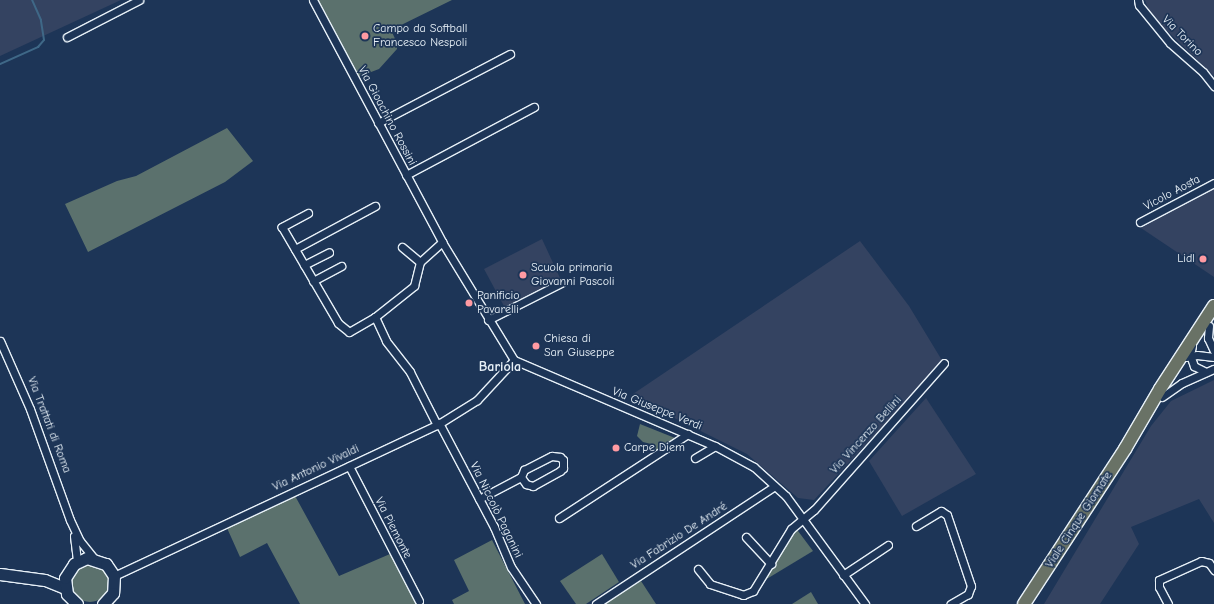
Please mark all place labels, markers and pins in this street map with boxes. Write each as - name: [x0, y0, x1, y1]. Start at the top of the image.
- place label: Campo da Softball Francesco Nespoli: [373, 22, 467, 50]
- marker: Campo da Softball Francesco Nespoli: [360, 31, 370, 41]
- place label: Lidl: [1177, 252, 1195, 266]
- marker: Lidl: [1198, 254, 1208, 264]
- place label: Scuola primaria Giovanni Pascoli: [531, 261, 614, 289]
- marker: Scuola primaria Giovanni Pascoli: [518, 270, 528, 280]
- place label: Panificio Pavarelli: [477, 289, 520, 317]
- marker: Panificio Pavarelli: [464, 298, 474, 308]
- place label: Chiesa di San Giuseppe: [544, 332, 615, 360]
- marker: Chiesa di San Giuseppe: [531, 341, 541, 351]
- place label: Carpe Diem: [624, 441, 685, 455]
- marker: Carpe Diem: [611, 443, 621, 453]

